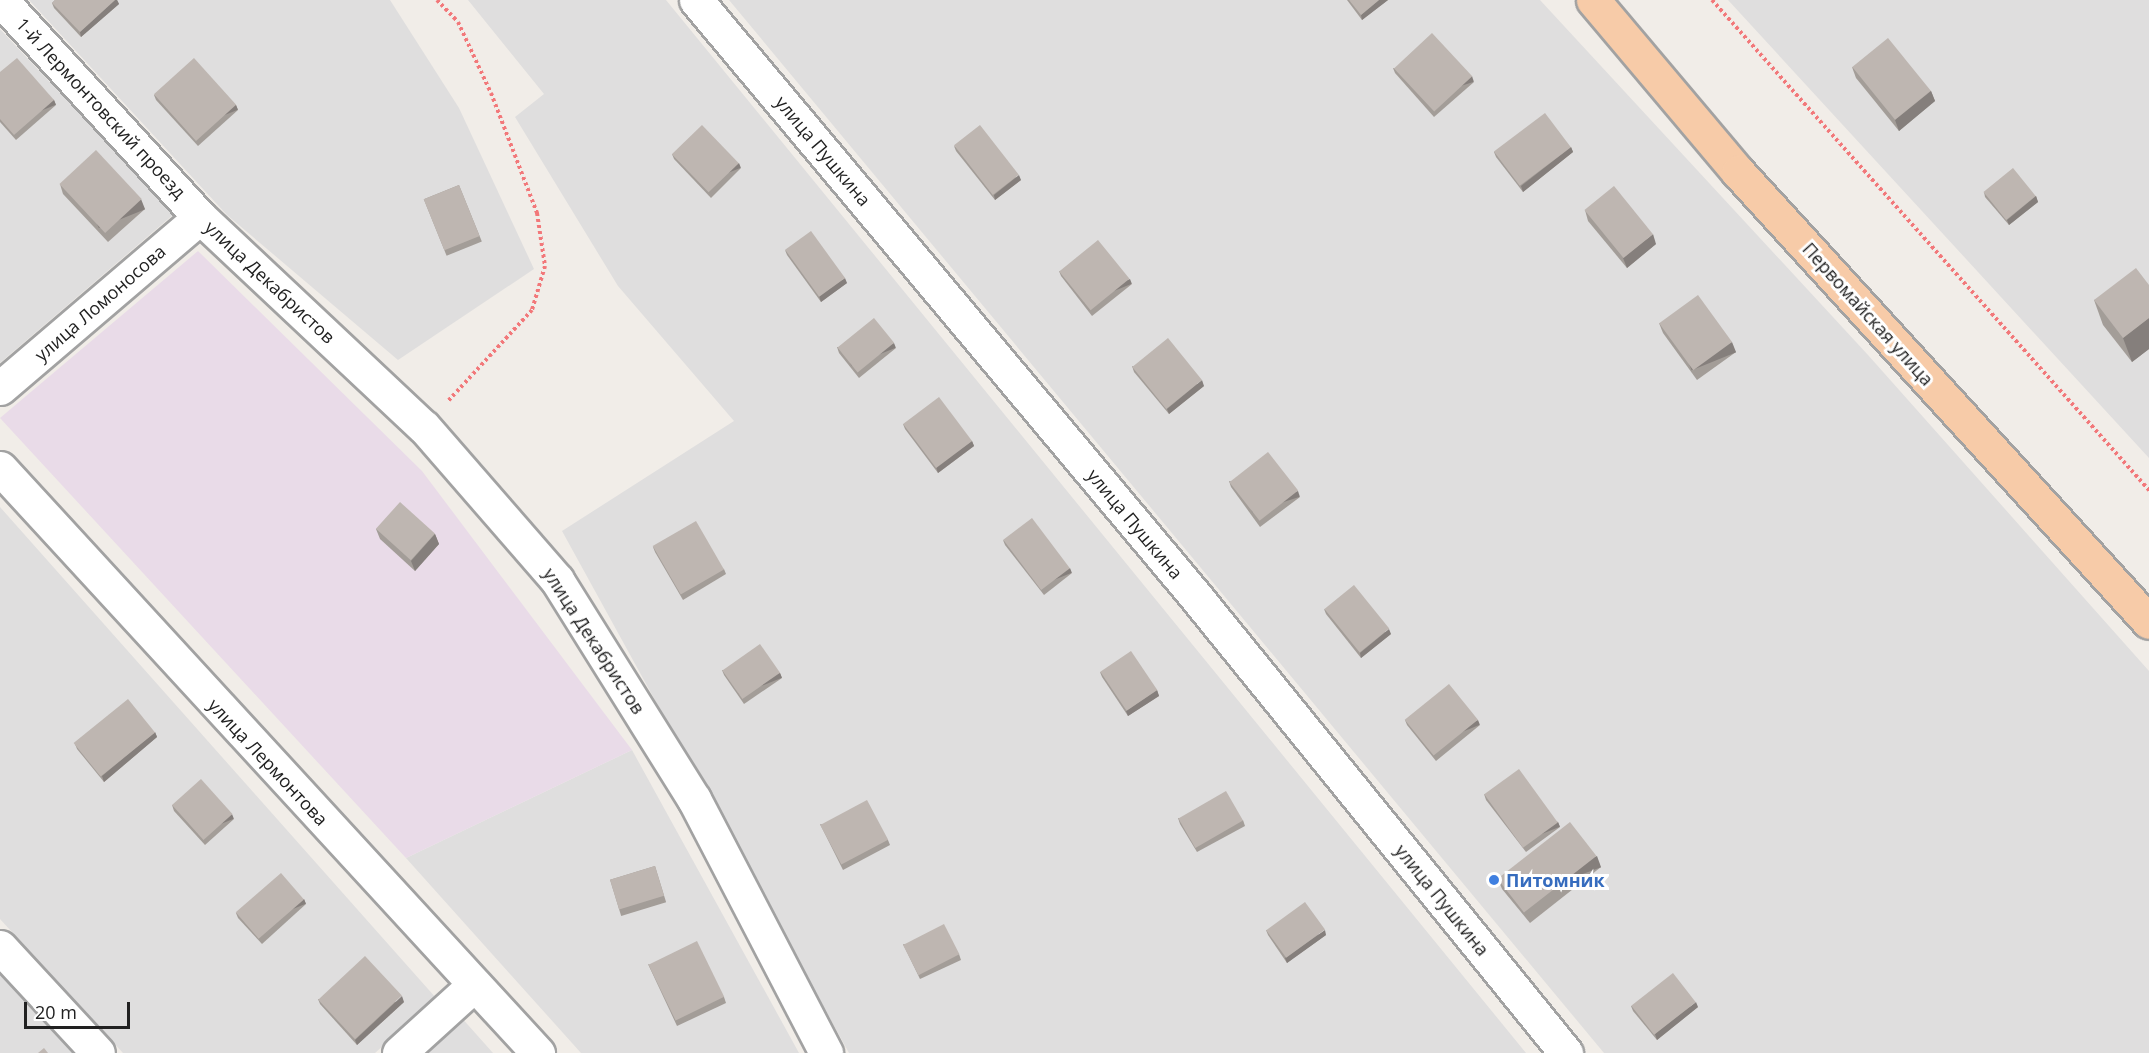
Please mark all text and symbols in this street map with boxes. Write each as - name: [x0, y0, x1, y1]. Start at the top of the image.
- street label: 1-й Лермонтовский проезд: [12, 13, 190, 203]
- street label: улица Пушкина: [771, 92, 875, 210]
- street label: улица Декабристов: [201, 216, 339, 348]
- street label: Первомайская улица: [1798, 238, 1938, 390]
- street label: улица Ломоносова: [30, 240, 170, 366]
- street label: улица Пушкина: [1083, 465, 1187, 583]
- street label: улица Декабристов: [539, 564, 649, 718]
- street label: улица Лермонтова: [204, 694, 332, 830]
- street label: улица Пушкина: [1391, 840, 1493, 960]
- place label: Питомник: [1506, 869, 1605, 891]
- marker: Питомник: [1487, 873, 1501, 887]
- scale bar: [27, 990, 134, 1028]
- text: 20 m: [35, 1000, 77, 1024]

